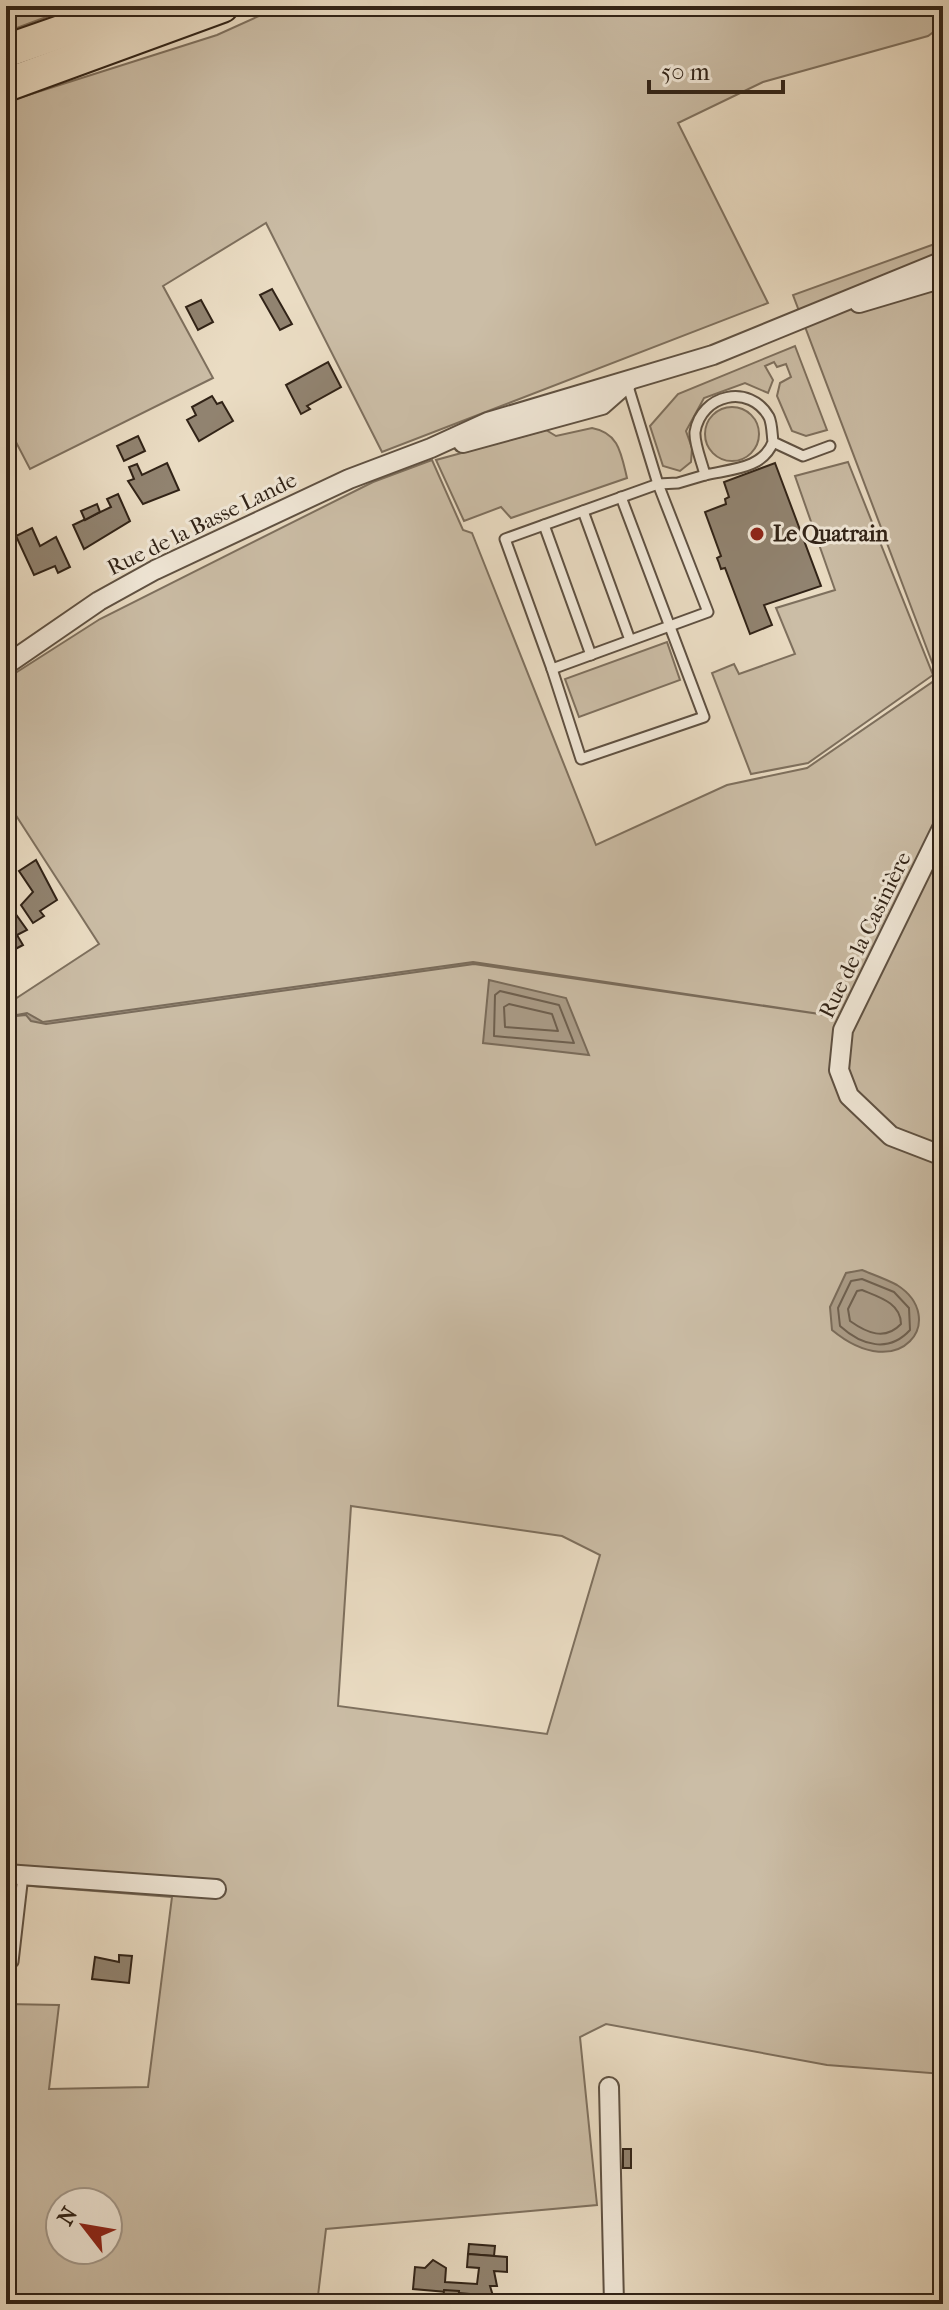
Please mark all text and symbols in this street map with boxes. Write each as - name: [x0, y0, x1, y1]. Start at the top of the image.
- scale bar: [649, 44, 783, 94]
- text: 50 m: [661, 58, 710, 86]
- street label: Rue de la Basse Lande: [103, 467, 301, 581]
- place label: Le Quatrain: [773, 521, 888, 547]
- marker: Le Quatrain: [748, 525, 766, 543]
- street label: Rue de la Casinière: [813, 847, 917, 1022]
- north arrow: [44, 2186, 124, 2266]
- text: N: [52, 2202, 83, 2230]

